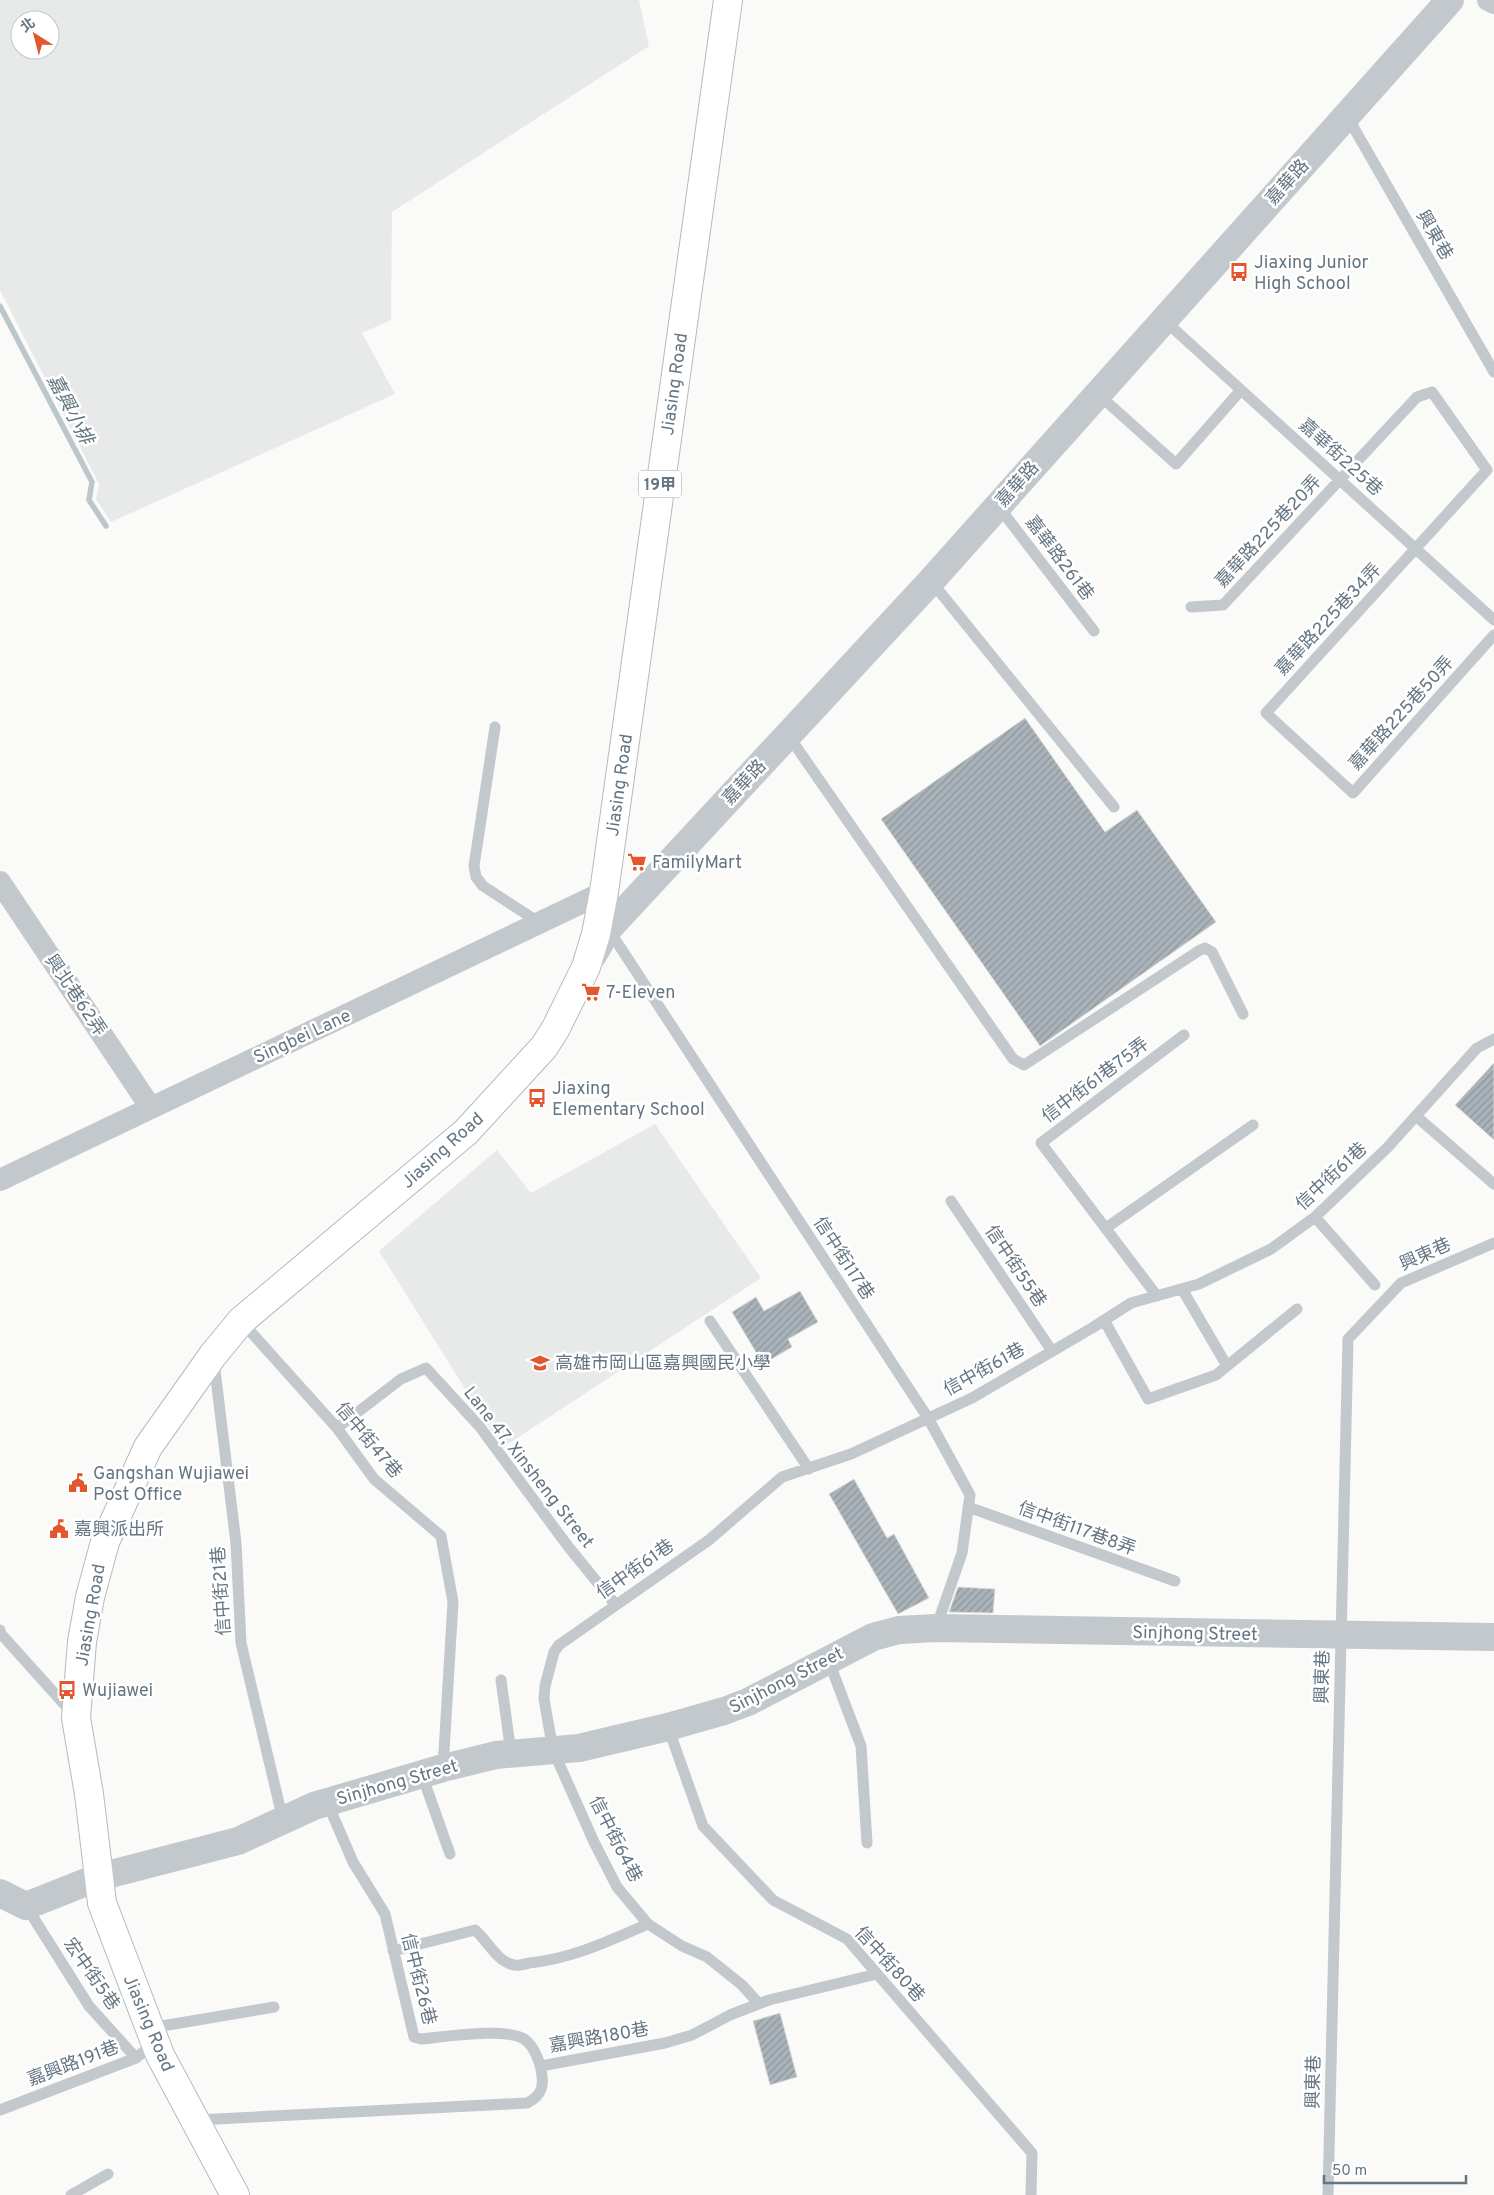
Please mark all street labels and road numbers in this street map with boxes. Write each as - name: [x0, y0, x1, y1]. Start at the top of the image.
- street label: 嘉華路: [1262, 155, 1315, 211]
- street label: 興東巷: [1410, 207, 1457, 265]
- street label: Jiasing Road: [657, 331, 694, 437]
- street label: 嘉華街225巷: [1293, 414, 1387, 502]
- street label: 嘉華路: [992, 457, 1045, 513]
- road number: 19甲: [639, 470, 681, 498]
- street label: 嘉華路225巷20弄: [1211, 471, 1327, 593]
- street label: 嘉華路261巷: [1019, 512, 1098, 606]
- street label: 嘉華路225巷34弄: [1271, 559, 1387, 681]
- street label: 嘉華路225巷50弄: [1345, 652, 1459, 776]
- street label: Jiasing Road: [602, 732, 639, 838]
- street label: 嘉華路: [718, 755, 772, 811]
- street label: 興北巷62弄: [39, 951, 111, 1041]
- street label: Singbei Lane: [250, 1005, 355, 1070]
- street label: 信中街61巷75弄: [1038, 1033, 1154, 1129]
- street label: Jiasing Road: [397, 1108, 489, 1194]
- street label: 信中街61巷: [1291, 1138, 1373, 1216]
- street label: 信中街117巷: [807, 1213, 878, 1305]
- street label: 信中街55巷: [979, 1221, 1051, 1312]
- street label: 興東巷: [1396, 1234, 1455, 1277]
- street label: 信中街61巷: [940, 1339, 1029, 1402]
- street label: Lane 47, Xinsheng Street: [457, 1382, 598, 1554]
- street label: 信中街47巷: [329, 1398, 406, 1484]
- street label: 信中街117巷8弄: [1014, 1497, 1139, 1561]
- street label: 信中街61巷: [593, 1535, 679, 1605]
- street label: 信中街21巷: [208, 1545, 237, 1636]
- street label: Jiasing Road: [71, 1562, 112, 1668]
- street label: Sinjhong Street: [1132, 1622, 1258, 1647]
- street label: Sinjhong Street: [726, 1643, 848, 1720]
- street label: 興東巷: [1312, 1650, 1335, 1704]
- street label: Sinjhong Street: [334, 1755, 461, 1812]
- street label: 信中街64巷: [583, 1793, 646, 1887]
- street label: 信中街80巷: [849, 1922, 929, 2008]
- street label: 信中街26巷: [395, 1931, 440, 2028]
- street label: 宏中街5巷: [57, 1934, 124, 2016]
- street label: Jiasing Road: [117, 1972, 178, 2076]
- street label: 嘉興路180巷: [547, 2018, 651, 2059]
- street label: 嘉興路191巷: [25, 2036, 123, 2092]
- street label: 興東巷: [1303, 2055, 1326, 2109]

